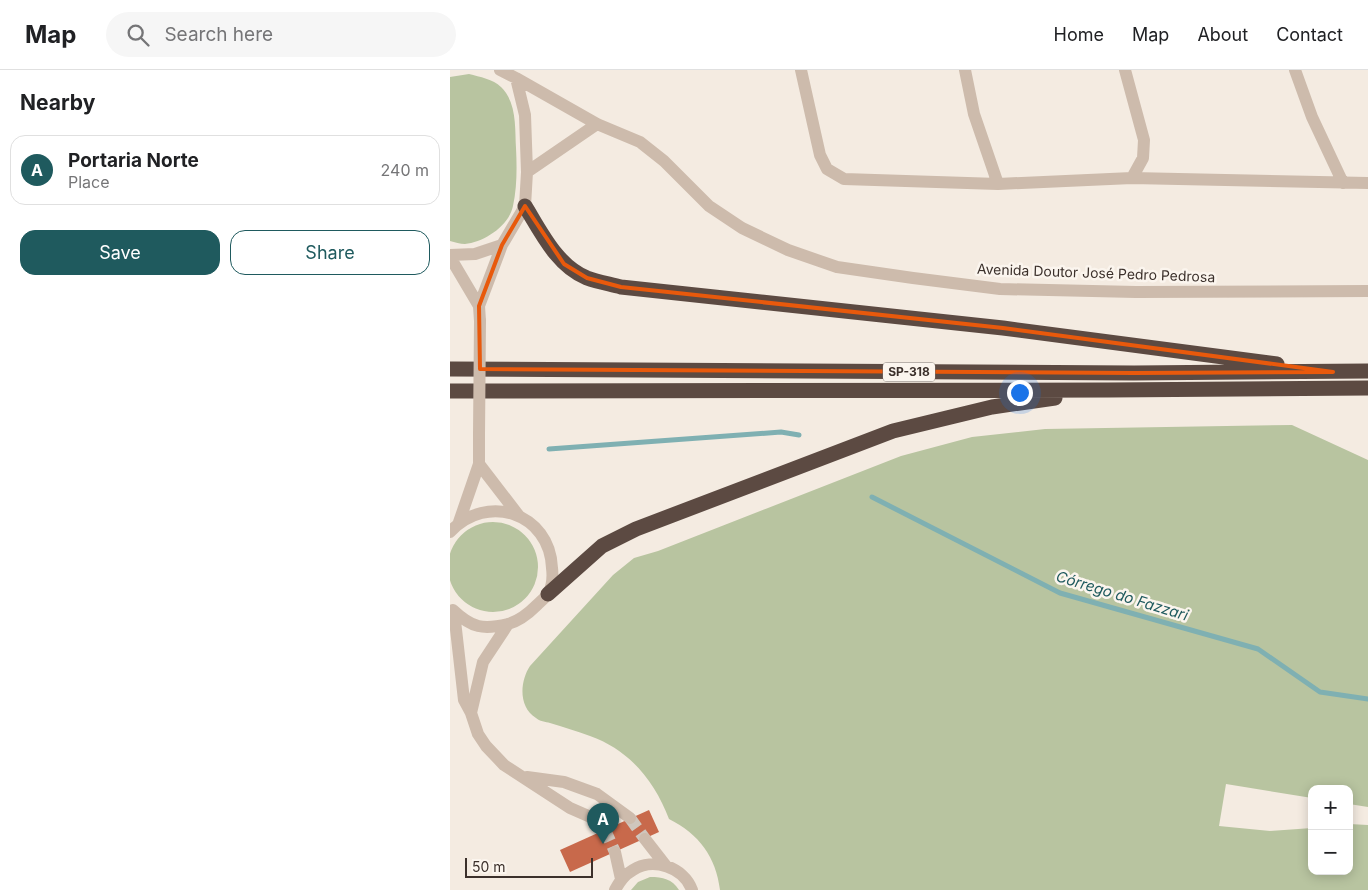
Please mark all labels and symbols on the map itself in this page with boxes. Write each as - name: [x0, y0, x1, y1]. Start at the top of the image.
- street label: Avenida Doutor José Pedro Pedrosa: [977, 260, 1215, 285]
- road number: SP-318: [883, 362, 935, 382]
- your location: [1007, 380, 1033, 406]
- water label: Córrego do Fazzari: [1054, 566, 1191, 625]
- pin: A: [587, 803, 619, 844]
- scale bar: [465, 855, 592, 878]

